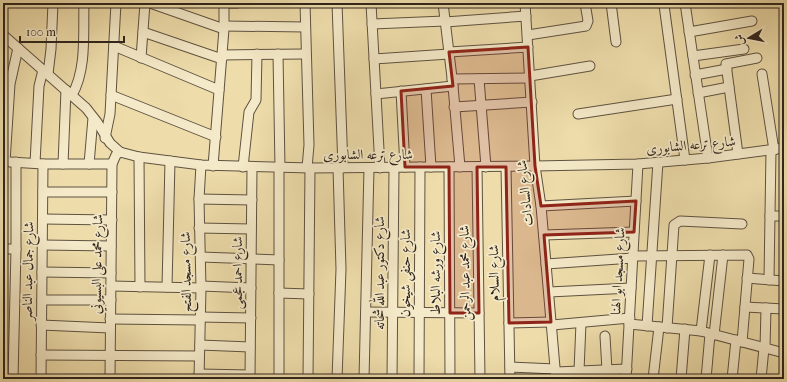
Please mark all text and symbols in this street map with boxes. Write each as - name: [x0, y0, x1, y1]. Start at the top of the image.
- scale bar: [20, 18, 124, 44]
- north arrow: [729, 18, 769, 58]
- text: 100 m: [26, 25, 56, 39]
- text: ش: [732, 33, 747, 46]
- street label: شارع ترعه الشابورى: [645, 133, 737, 160]
- street label: شارع ترعه الشابورى: [323, 146, 413, 166]
- street label: شارع السادات: [513, 159, 540, 227]
- street label: شارع محمد على البسيوني: [88, 214, 109, 314]
- street label: شارع دكتور عبد الله شحاته: [368, 216, 391, 330]
- street label: شارع جمال عبد الناصر: [19, 221, 40, 323]
- street label: شارع محمد عبد الرحمن: [456, 225, 477, 321]
- street label: شارع مسجد ابو الهنا: [607, 227, 632, 315]
- street label: شارع حنفى شيخون: [397, 229, 417, 317]
- street label: شارع مسجد الفتح: [177, 231, 199, 313]
- street label: شارع ورشه البلاط: [427, 231, 447, 315]
- street label: شارع احمد عجمى: [229, 236, 249, 310]
- street label: شارع السلام: [485, 244, 507, 302]

